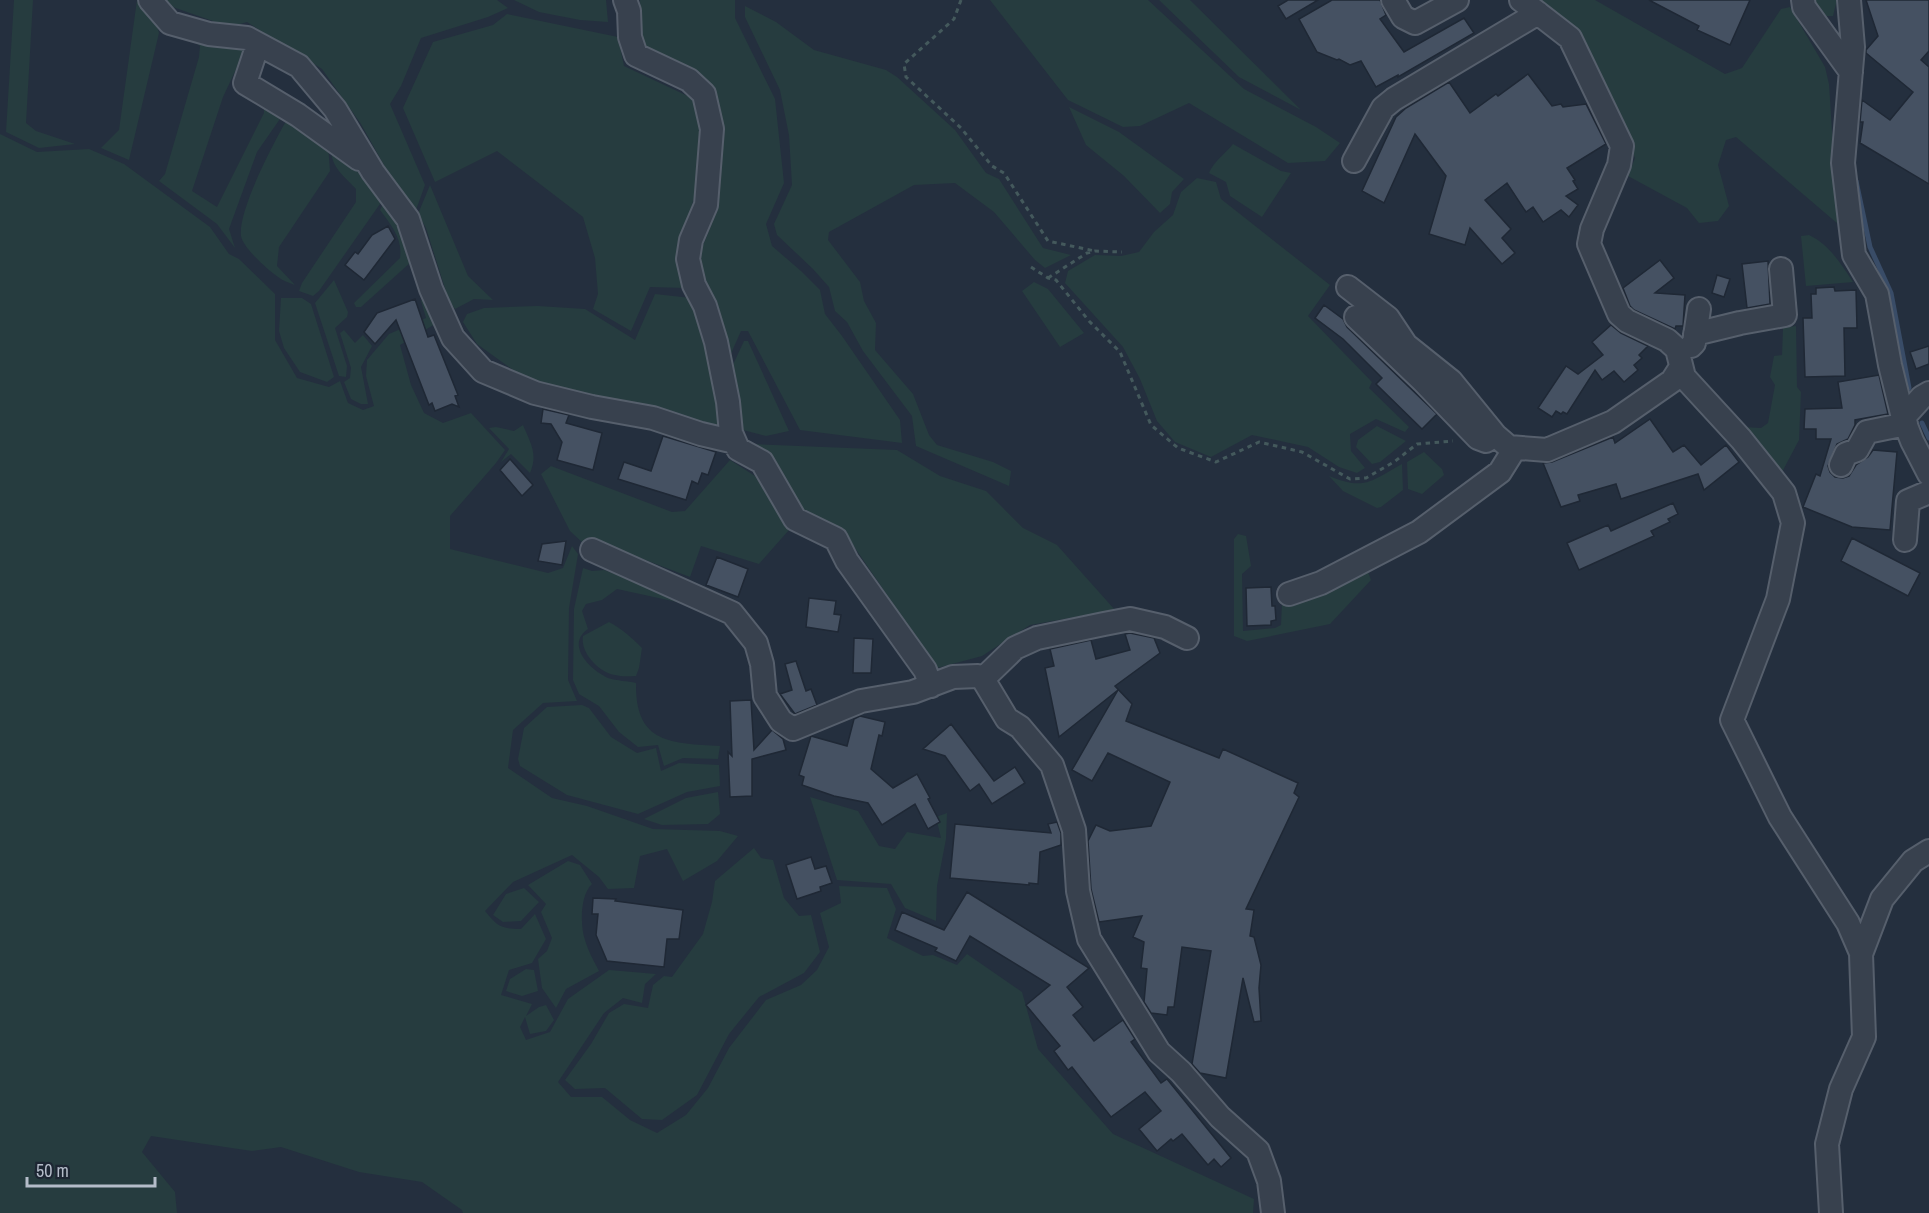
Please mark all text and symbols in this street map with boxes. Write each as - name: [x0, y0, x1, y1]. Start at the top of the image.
- scale bar: [27, 1150, 154, 1188]
- text: 50 m: [36, 1158, 69, 1183]

